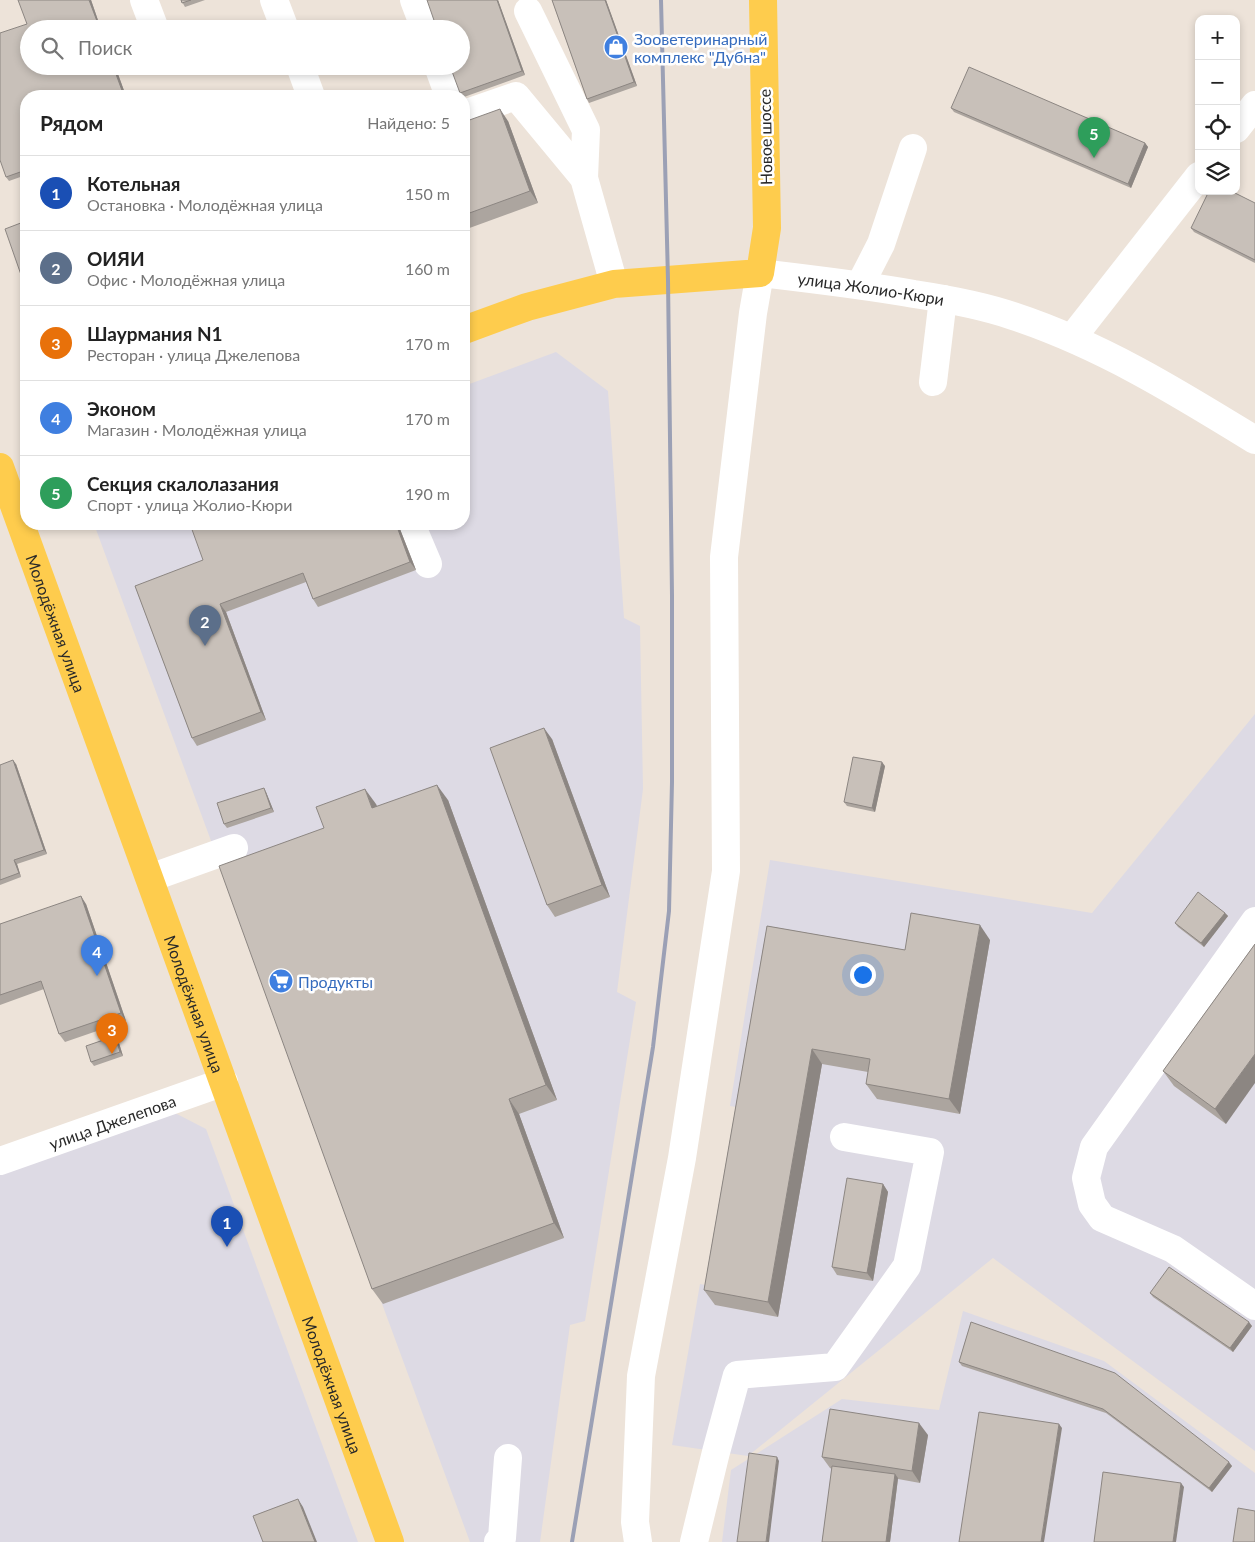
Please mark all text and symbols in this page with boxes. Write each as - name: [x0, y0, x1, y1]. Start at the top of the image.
- map controls: [1195, 15, 1240, 195]
- button: +: [1195, 15, 1240, 60]
- search box: [20, 20, 470, 75]
- place label: Зооветеринарный комплекс "Дубна": [634, 29, 768, 66]
- icon: search: [38, 34, 66, 62]
- shop icon: Зооветеринарный комплекс "Дубна": [603, 34, 629, 60]
- text: Поиск: [78, 36, 132, 59]
- button: −: [1195, 60, 1240, 105]
- street label: Новое шоссе: [755, 89, 775, 185]
- button: locate: [1195, 105, 1240, 150]
- text: Рядом: [40, 110, 103, 135]
- text: Найдено: 5: [367, 113, 450, 132]
- pin: 5: [1078, 117, 1110, 158]
- button: layers: [1195, 150, 1240, 195]
- text: Котельная: [87, 172, 180, 195]
- text: 1: [51, 184, 61, 203]
- text: 150 m: [405, 184, 450, 203]
- text: Остановка · Молодёжная улица: [87, 195, 323, 214]
- text: ОИЯИ: [87, 247, 145, 270]
- text: 2: [51, 259, 61, 278]
- text: 160 m: [405, 259, 450, 278]
- street label: улица Жолио-Кюри: [797, 268, 946, 308]
- text: Офис · Молодёжная улица: [87, 270, 285, 289]
- text: Шаурмания N1: [87, 322, 223, 345]
- text: 3: [51, 334, 61, 353]
- text: 170 m: [405, 334, 450, 353]
- text: Ресторан · улица Джелепова: [87, 345, 300, 364]
- text: Эконом: [87, 397, 156, 420]
- text: 4: [51, 409, 61, 428]
- text: 170 m: [405, 409, 450, 428]
- text: Магазин · Молодёжная улица: [87, 420, 307, 439]
- text: Секция скалолазания: [87, 472, 279, 495]
- text: 5: [51, 484, 61, 503]
- text: 190 m: [405, 484, 450, 503]
- text: Спорт · улица Жолио-Кюри: [87, 495, 292, 514]
- street label: Молодёжная улица: [23, 552, 90, 694]
- pin: 2: [189, 605, 221, 646]
- street label: Молодёжная улица: [161, 932, 228, 1075]
- pin: 4: [81, 935, 113, 976]
- your location: [850, 962, 876, 988]
- supermarket icon: Продукты: [268, 968, 294, 994]
- place label: Продукты: [298, 972, 373, 991]
- pin: 3: [96, 1013, 128, 1054]
- street label: улица Джелепова: [46, 1090, 178, 1152]
- pin: 1: [211, 1206, 243, 1247]
- street label: Молодёжная улица: [299, 1313, 367, 1456]

